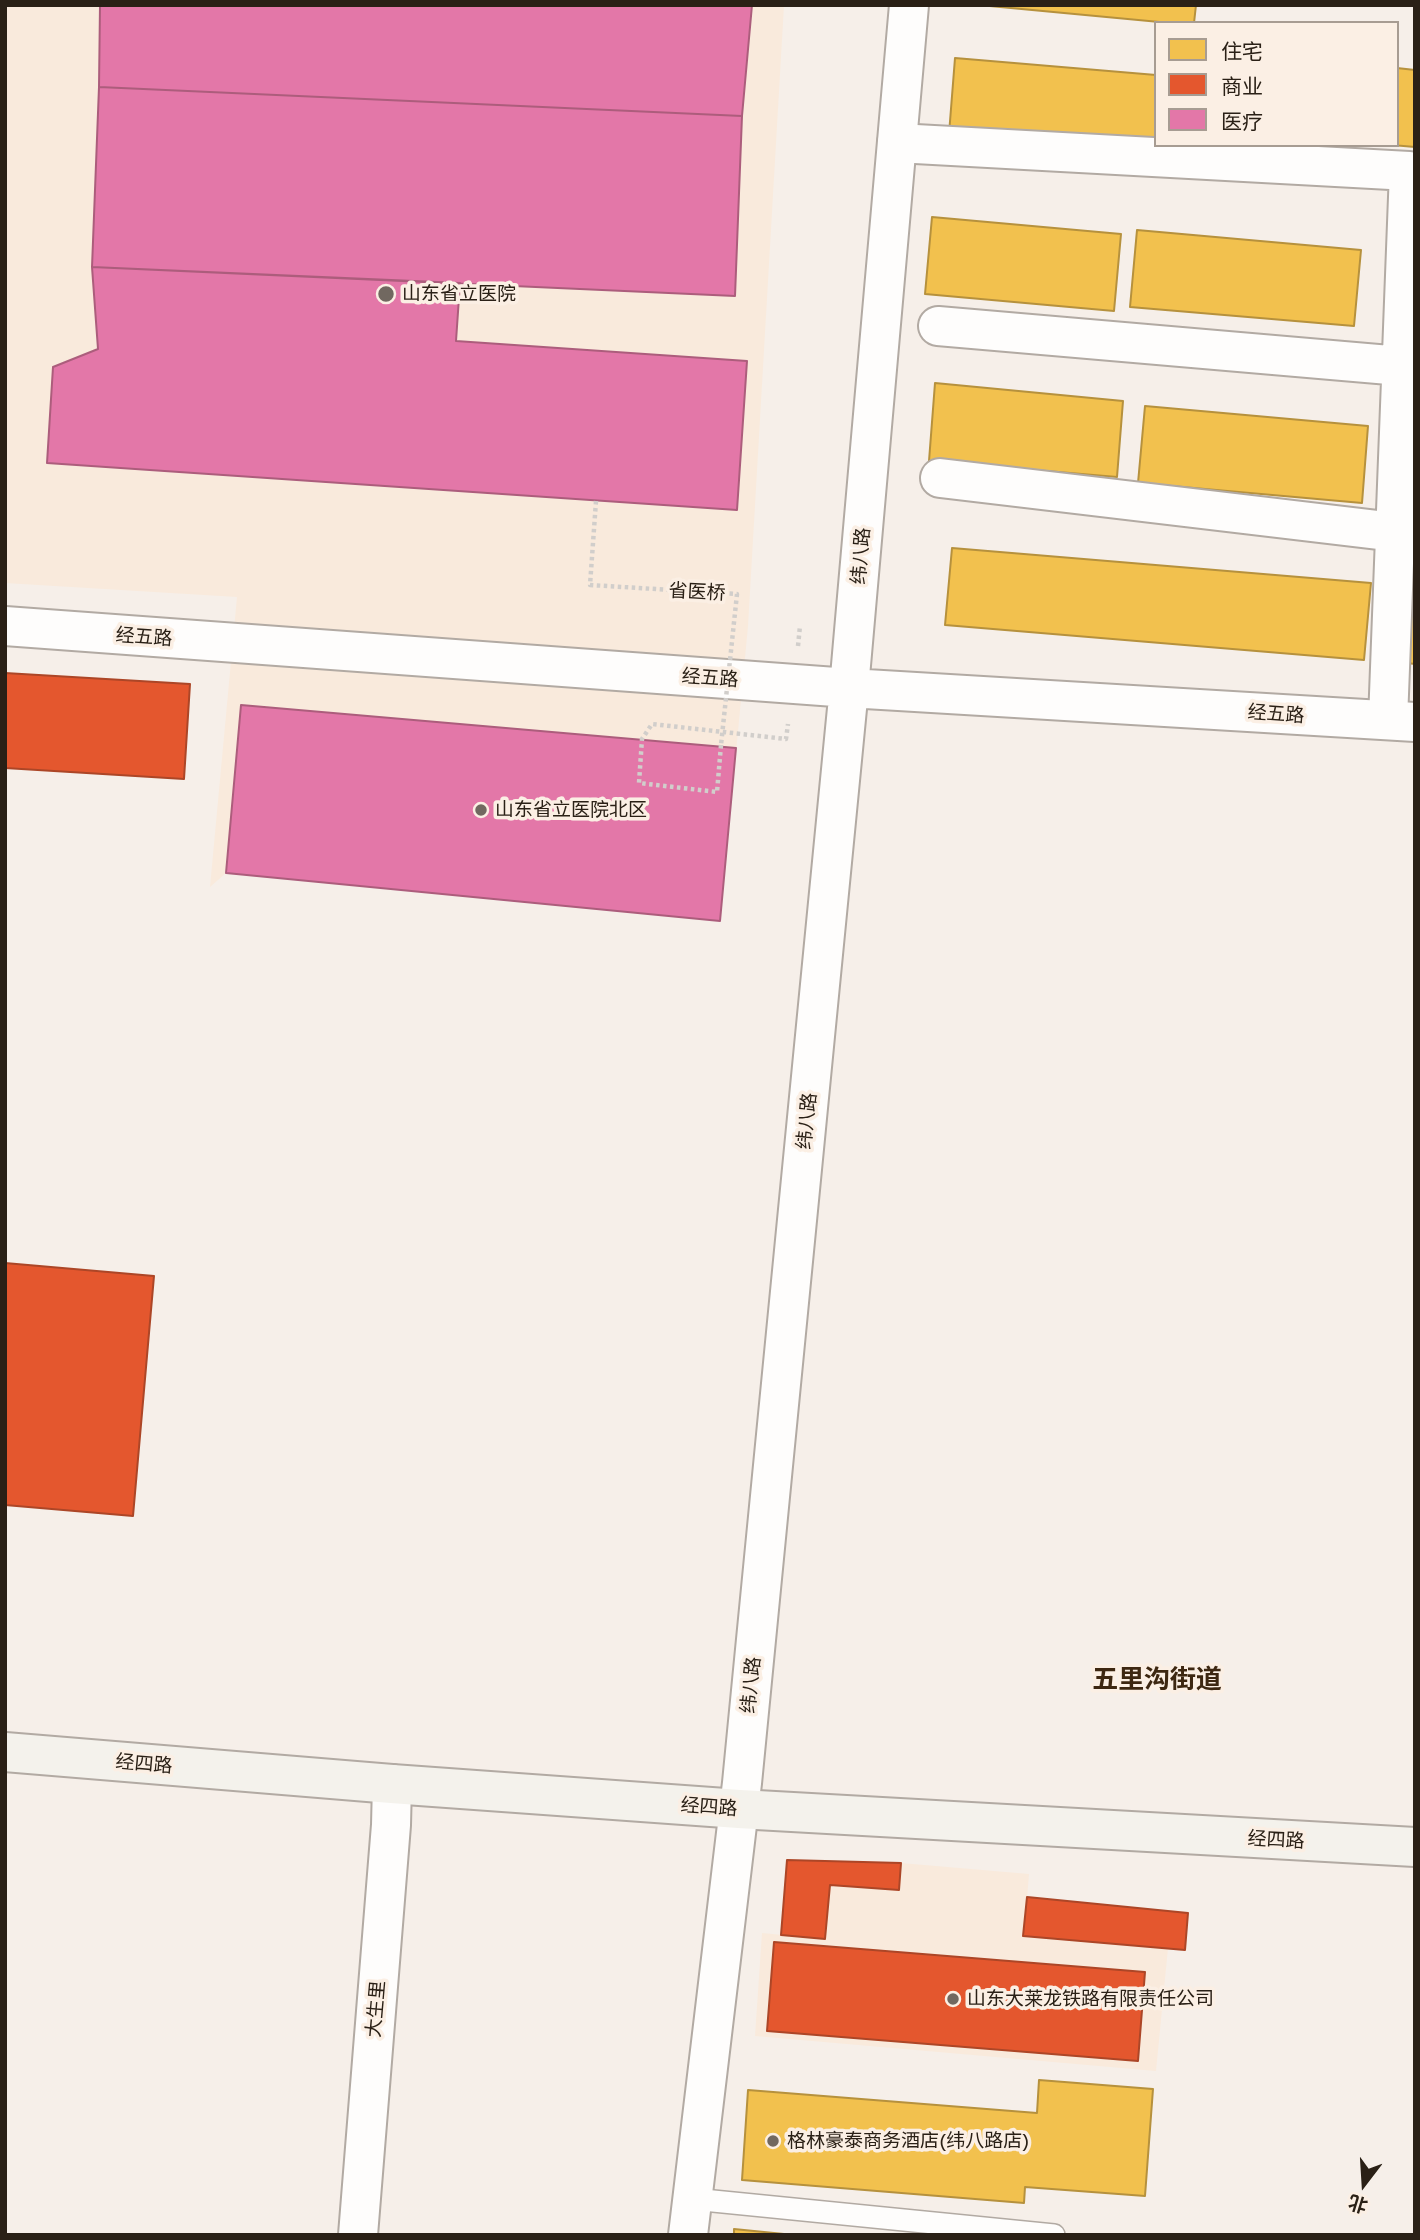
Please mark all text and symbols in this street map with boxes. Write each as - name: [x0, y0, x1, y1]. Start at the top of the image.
- legend: [1154, 21, 1399, 147]
- text: 住宅: [1221, 38, 1263, 64]
- text: 商业: [1221, 73, 1263, 99]
- text: 医疗: [1221, 108, 1263, 134]
- place label: 山东省立医院: [402, 283, 516, 305]
- marker: 山东省立医院: [376, 284, 396, 304]
- street label: 纬八路: [847, 527, 875, 585]
- street label: 省医桥: [668, 579, 726, 605]
- street label: 经五路: [115, 624, 173, 650]
- street label: 经五路: [681, 665, 739, 691]
- street label: 经五路: [1247, 701, 1305, 727]
- place label: 山东省立医院北区: [495, 799, 647, 821]
- marker: 山东省立医院北区: [473, 802, 489, 818]
- street label: 纬八路: [793, 1091, 821, 1151]
- street label: 纬八路: [737, 1655, 765, 1715]
- district label: 五里沟街道: [1092, 1664, 1222, 1696]
- street label: 经四路: [115, 1750, 173, 1778]
- street label: 经四路: [680, 1794, 738, 1820]
- street label: 经四路: [1247, 1827, 1305, 1853]
- street label: 大生里: [362, 1980, 390, 2038]
- place label: 山东大莱龙铁路有限责任公司: [967, 1988, 1214, 2010]
- marker: 山东大莱龙铁路有限责任公司: [945, 1991, 961, 2007]
- place label: 格林豪泰商务酒店(纬八路店): [787, 2130, 1029, 2152]
- marker: 格林豪泰商务酒店(纬八路店): [765, 2133, 781, 2149]
- north arrow: [1329, 2149, 1399, 2219]
- text: 北: [1345, 2191, 1370, 2218]

